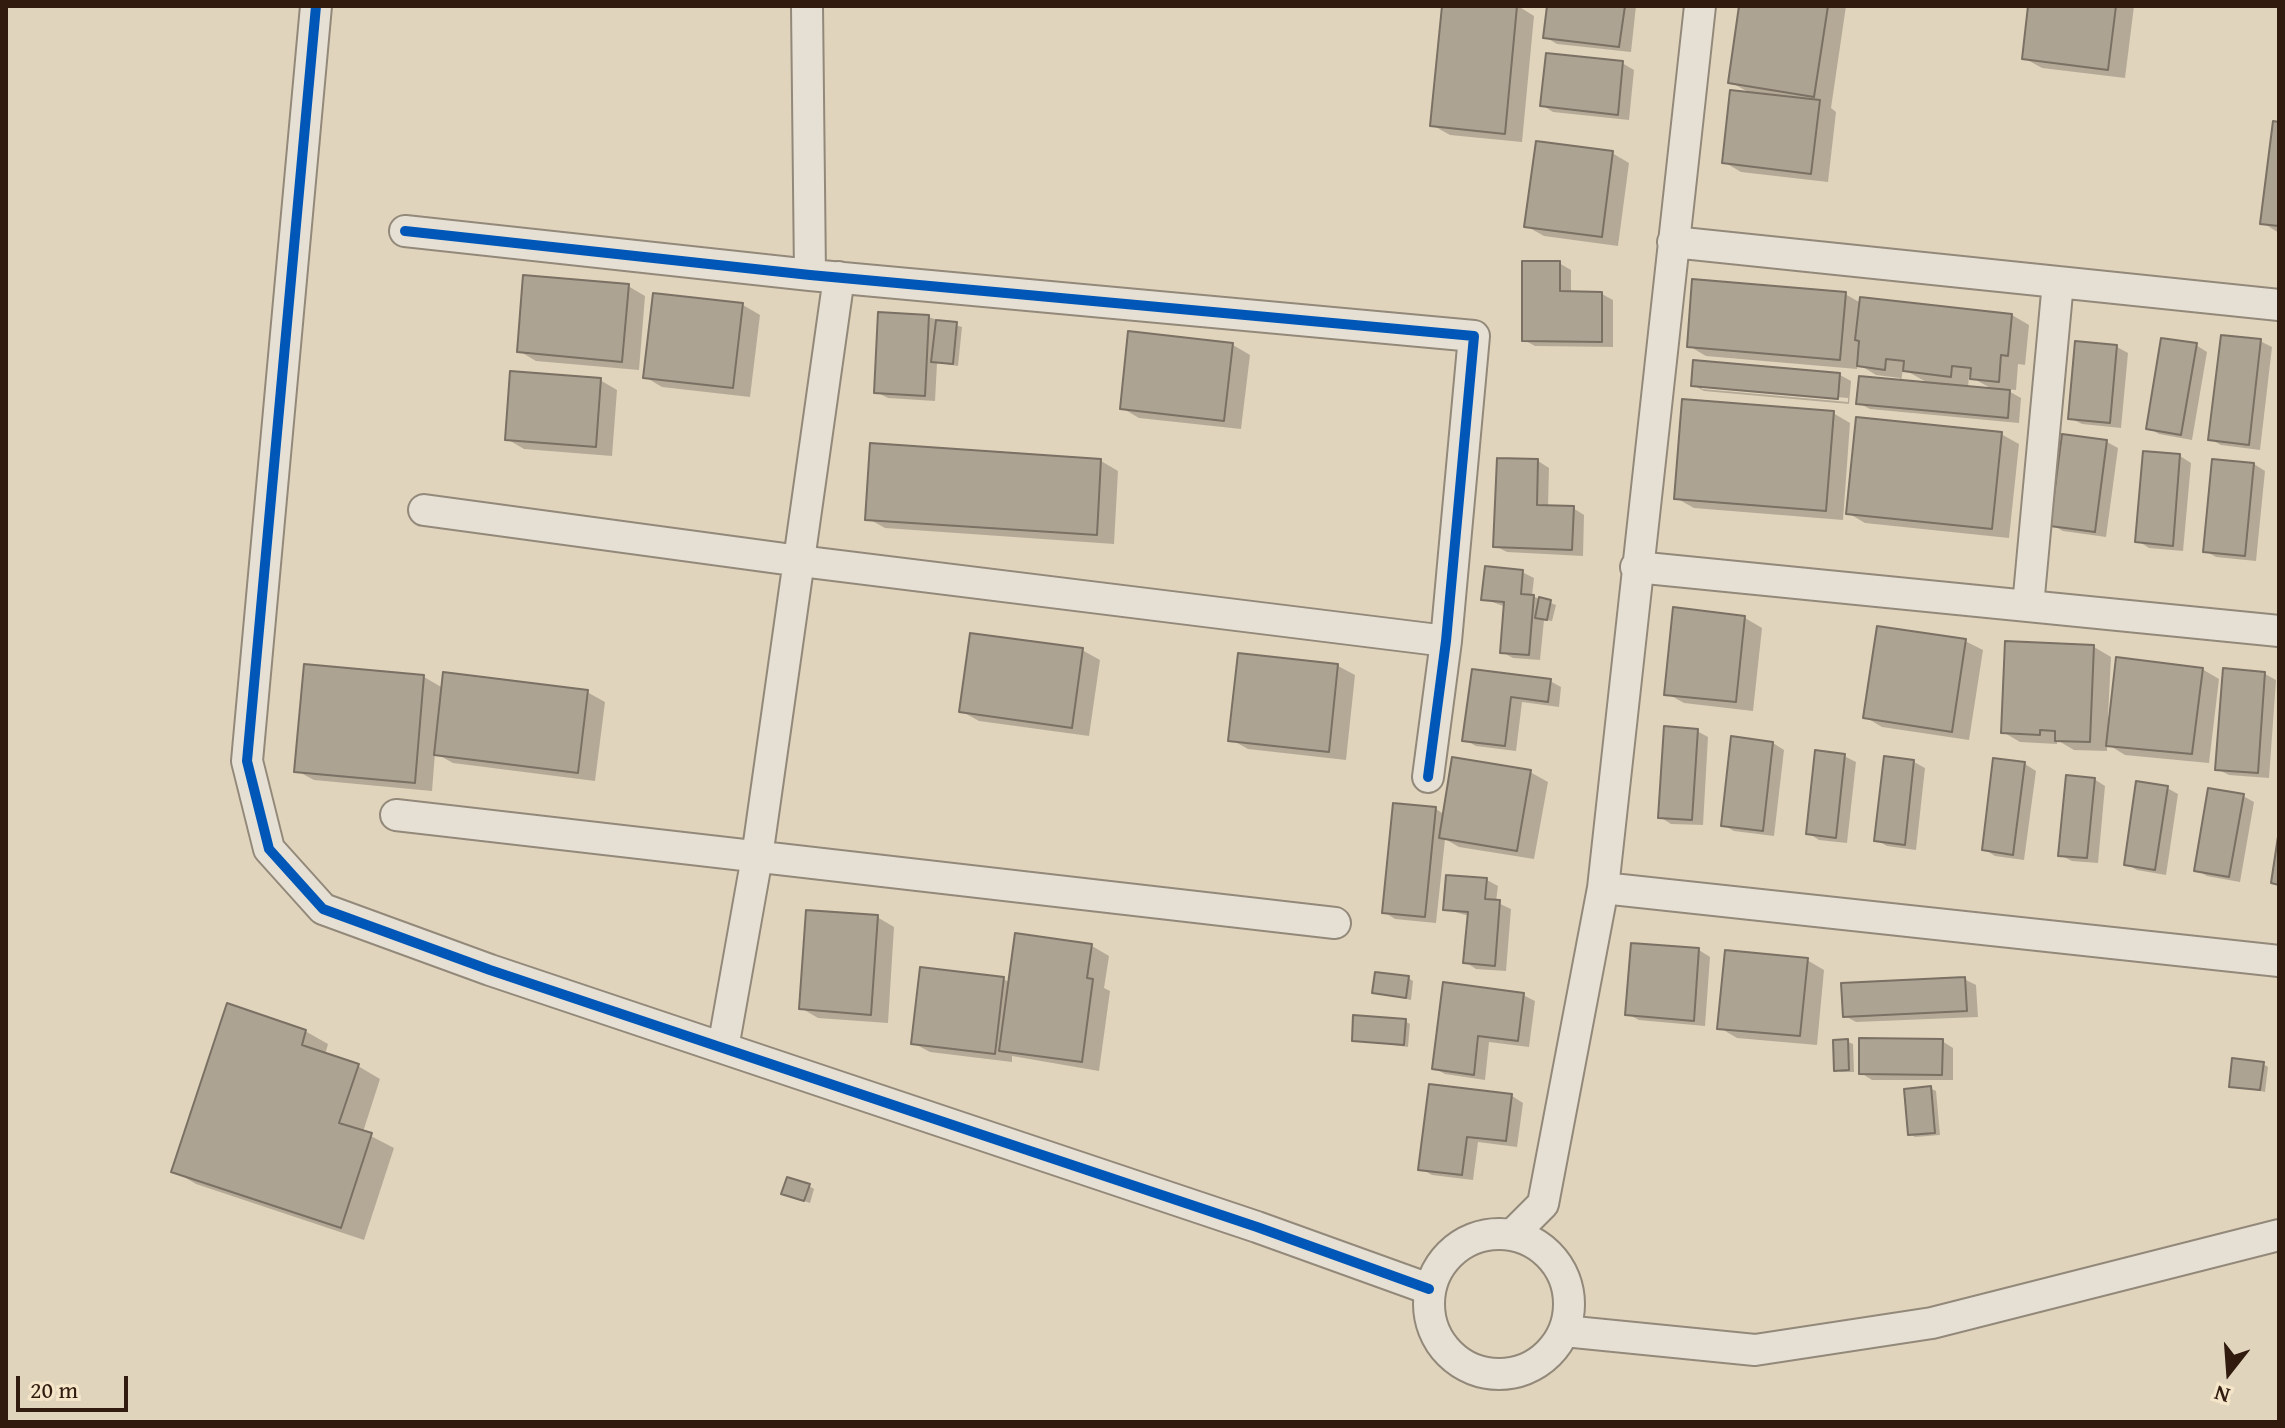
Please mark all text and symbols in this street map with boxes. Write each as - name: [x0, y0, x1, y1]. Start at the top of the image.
- north arrow: [2189, 1332, 2269, 1412]
- scale bar: [20, 1360, 132, 1410]
- text: 20 m: [30, 1372, 78, 1407]
- text: N: [2210, 1377, 2234, 1412]

